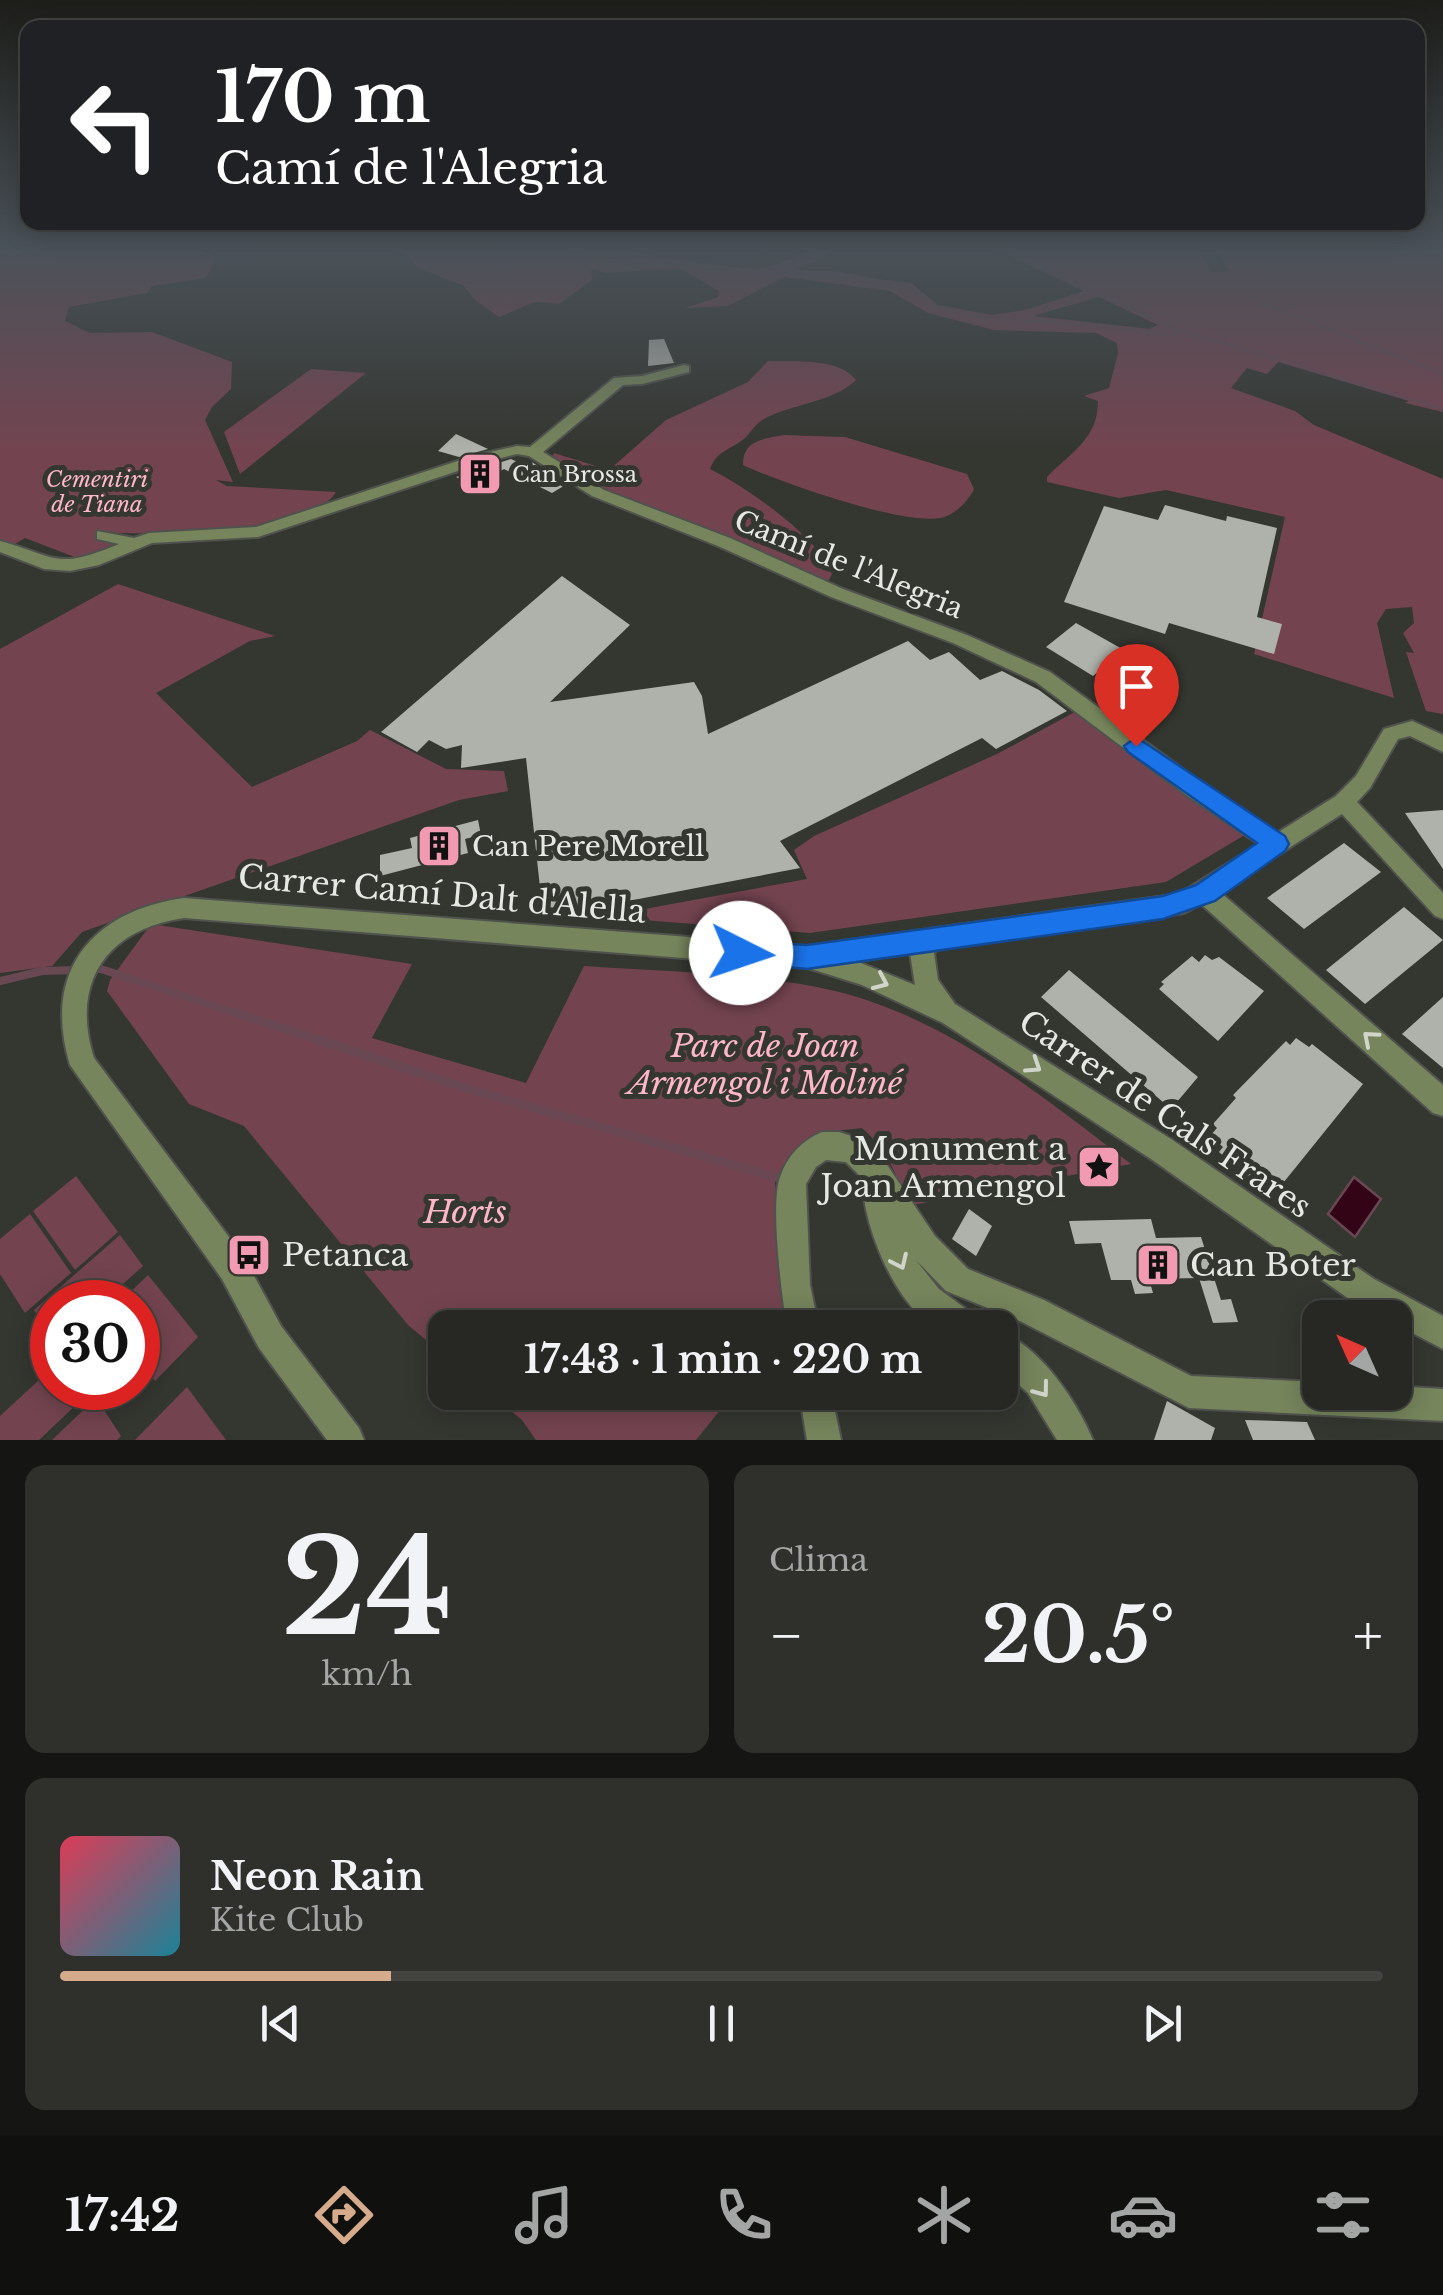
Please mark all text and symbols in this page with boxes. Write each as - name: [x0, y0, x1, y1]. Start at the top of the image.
- text: 170 m: [215, 54, 431, 141]
- icon: left: [50, 60, 180, 190]
- text: Camí de l'Alegria: [215, 140, 607, 196]
- building icon: Can Brossa: [457, 451, 503, 497]
- place label: Can Brossa: [512, 461, 638, 488]
- park label: Cementiri de Tiana: [46, 466, 149, 518]
- street label: Camí de l'Alegria: [729, 503, 969, 627]
- pin: [1094, 644, 1179, 747]
- icon: arrive: [1109, 659, 1164, 714]
- building icon: Can Pere Morell: [416, 823, 462, 869]
- place label: Can Pere Morell: [472, 829, 704, 864]
- street label: Carrer Camí Dalt d'Alella: [237, 856, 648, 932]
- position arrow: [689, 901, 793, 1005]
- one-way arrow: [871, 970, 889, 990]
- street label: Carrer de Cals Frares: [1011, 1001, 1319, 1227]
- park label: Parc de Joan Armengol i Moliné: [624, 1026, 905, 1103]
- one-way arrow: [1363, 1032, 1382, 1050]
- one-way arrow: [1023, 1054, 1041, 1073]
- place label: Monument a Joan Armengol: [817, 1129, 1066, 1206]
- place icon: Monument a Joan Armengol: [1076, 1144, 1122, 1190]
- park label: Horts: [422, 1192, 507, 1232]
- bus stop icon: Petanca: [226, 1232, 272, 1278]
- place label: Petanca: [282, 1235, 408, 1275]
- building icon: Can Boter: [1135, 1242, 1181, 1288]
- place label: Can Boter: [1190, 1245, 1357, 1285]
- one-way arrow: [888, 1252, 908, 1270]
- speed limit sign: 30: [30, 1280, 160, 1410]
- north arrow: [1302, 1300, 1412, 1410]
- map controls: [1302, 1300, 1412, 1410]
- text: 17:43 · 1 min · 220 m: [524, 1336, 922, 1383]
- one-way arrow: [1031, 1379, 1048, 1397]
- text: 24: [282, 1508, 452, 1669]
- text: Clima: [769, 1540, 868, 1580]
- text: 20.5°: [982, 1589, 1175, 1682]
- text: −: [769, 1602, 804, 1670]
- text: +: [1353, 1602, 1383, 1670]
- text: km/h: [322, 1654, 412, 1694]
- text: Neon Rain: [210, 1853, 424, 1900]
- text: Kite Club: [210, 1900, 364, 1940]
- icon: previous: [253, 1996, 308, 2051]
- icon: pause: [694, 1996, 749, 2051]
- icon: next: [1135, 1996, 1190, 2051]
- icon: directions: [309, 2180, 379, 2250]
- icon: music: [509, 2180, 579, 2250]
- icon: phone: [709, 2180, 779, 2250]
- icon: climate: [909, 2180, 979, 2250]
- icon: car: [1108, 2180, 1178, 2250]
- icon: filters: [1308, 2180, 1378, 2250]
- text: 17:42: [65, 2187, 180, 2243]

